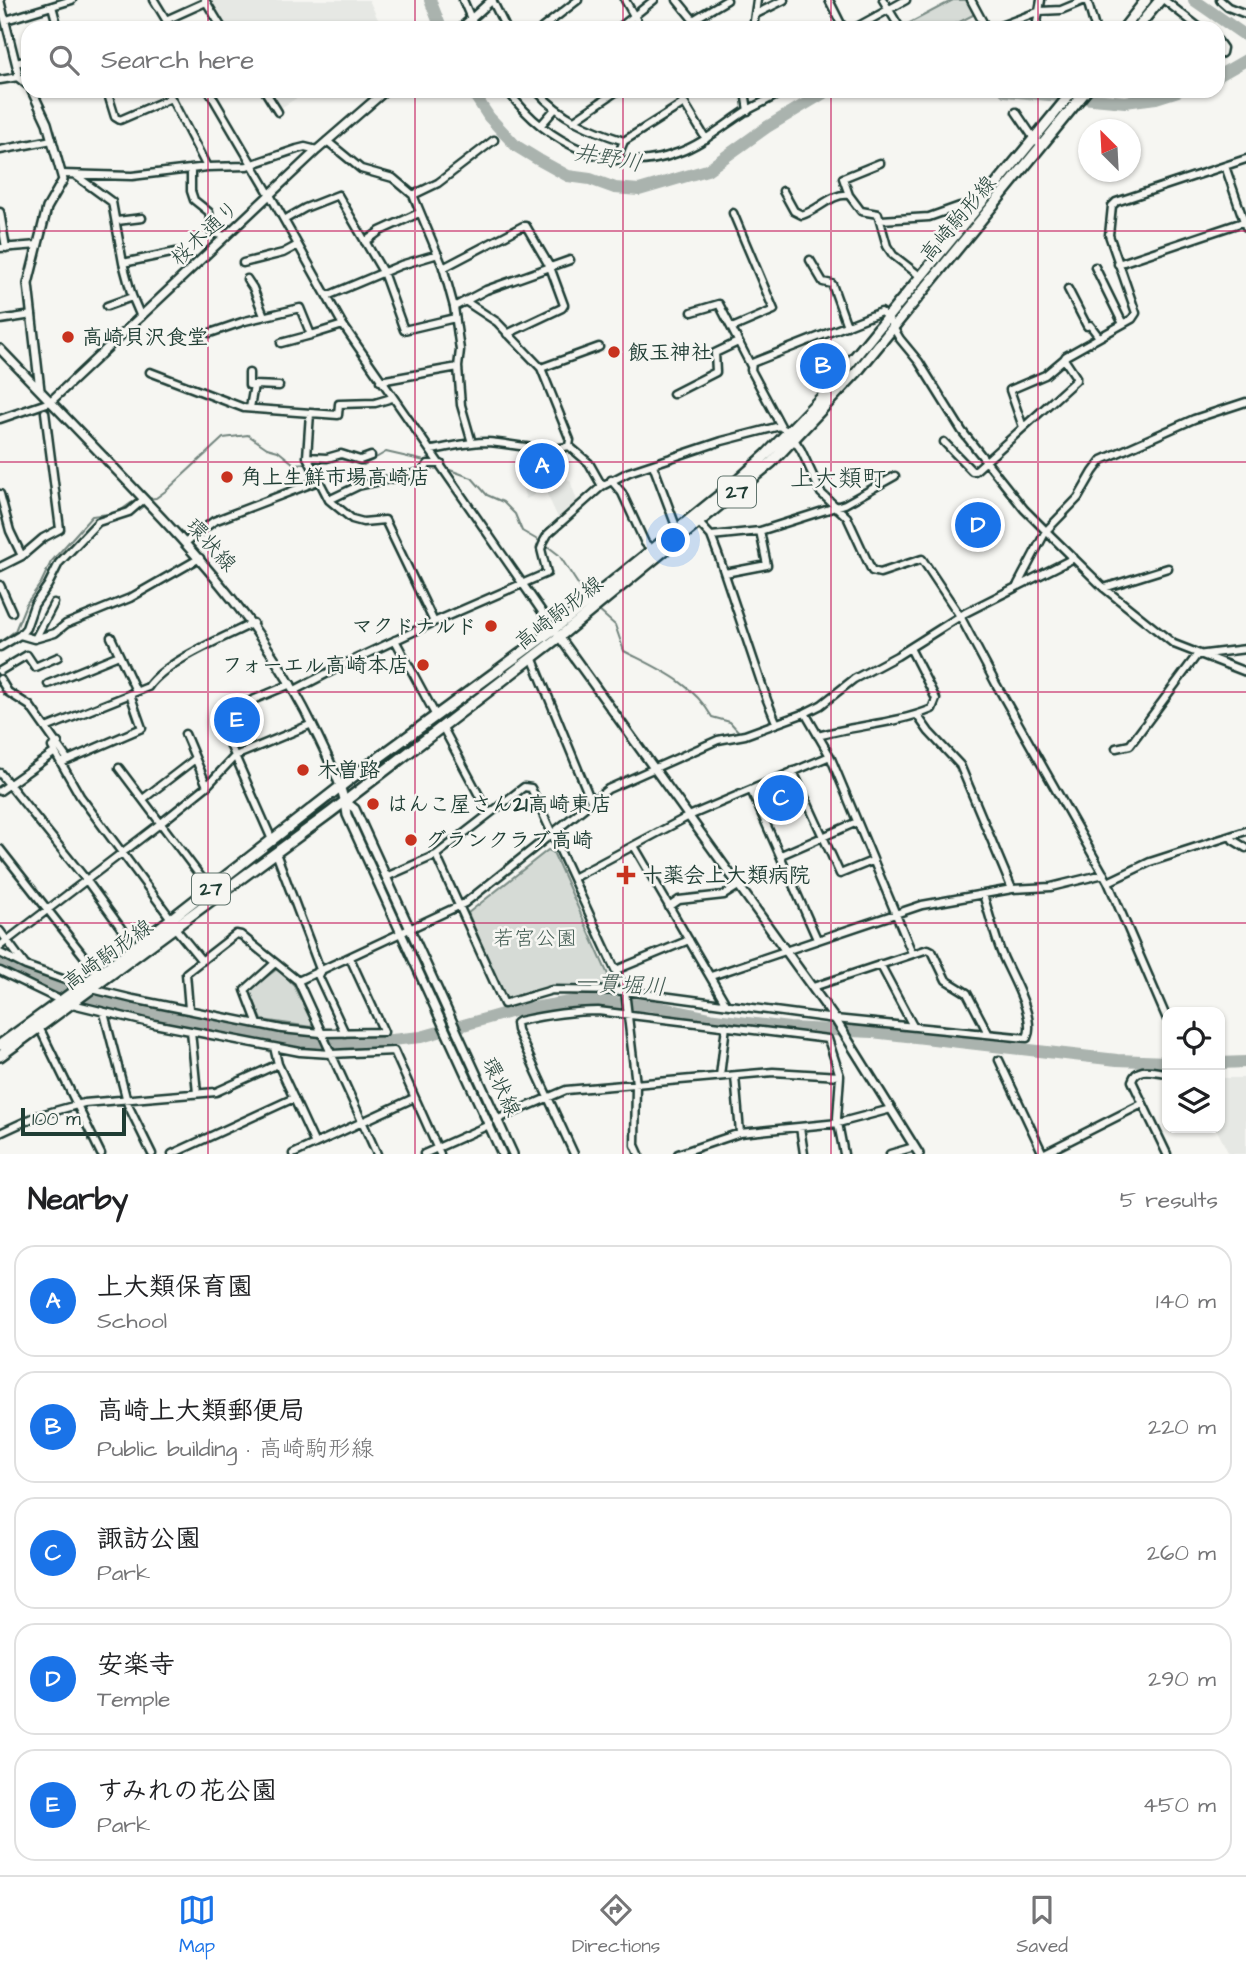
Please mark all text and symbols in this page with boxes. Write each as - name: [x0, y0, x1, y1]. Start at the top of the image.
- search box: [21, 21, 1225, 98]
- icon: search: [45, 41, 83, 79]
- text: Search here: [101, 42, 254, 78]
- north arrow: [1078, 119, 1141, 182]
- water label: 井野川: [571, 136, 645, 180]
- street label: 高崎駒形線: [913, 169, 1003, 269]
- street label: 桜木通り: [164, 194, 246, 272]
- place label: 高崎貝沢食堂: [82, 323, 208, 352]
- marker: 高崎貝沢食堂: [60, 329, 76, 345]
- place label: 飯玉神社: [628, 338, 712, 367]
- pin: B: [800, 340, 846, 392]
- marker: 飯玉神社: [606, 344, 622, 360]
- pin: A: [519, 440, 565, 492]
- district label: 上大類町: [790, 462, 886, 496]
- place label: 角上生鮮市場高崎店: [241, 463, 430, 492]
- marker: 角上生鮮市場高崎店: [219, 469, 235, 485]
- road number: 27: [718, 477, 756, 508]
- pin: D: [955, 499, 1001, 551]
- street label: 環状線: [179, 512, 243, 578]
- your location: [656, 523, 690, 557]
- street label: 高崎駒形線: [509, 569, 609, 657]
- place label: マクドナルド: [352, 612, 477, 641]
- marker: マクドナルド: [483, 618, 499, 634]
- place label: フォーエル高崎本店: [222, 651, 409, 680]
- marker: フォーエル高崎本店: [415, 657, 431, 673]
- pin: E: [214, 694, 260, 746]
- place label: 木曽路: [317, 756, 380, 785]
- marker: 木曽路: [295, 762, 311, 778]
- pin: C: [758, 772, 804, 824]
- place label: はんこ屋さん21高崎東店: [387, 790, 612, 819]
- marker: はんこ屋さん21高崎東店: [365, 796, 381, 812]
- place label: グランクラブ高崎: [425, 826, 593, 855]
- marker: グランクラブ高崎: [403, 832, 419, 848]
- place label: 十薬会上大類病院: [642, 861, 810, 890]
- marker: 十薬会上大類病院: [616, 865, 636, 885]
- road number: 27: [192, 874, 230, 904]
- street label: 高崎駒形線: [57, 912, 159, 998]
- park label: 若宮公園: [493, 924, 577, 953]
- water label: 一貫堀川: [573, 967, 667, 1003]
- map controls: [1162, 1007, 1225, 1133]
- button: locate: [1162, 1007, 1225, 1070]
- street label: 環状線: [475, 1052, 527, 1122]
- button: layers: [1162, 1070, 1225, 1133]
- scale bar: [21, 1105, 126, 1137]
- text: 100 m: [32, 1106, 81, 1133]
- text: Nearby: [28, 1179, 128, 1221]
- text: 5 results: [1120, 1184, 1218, 1216]
- text: 上大類保育園: [97, 1269, 253, 1305]
- text: A: [46, 1285, 60, 1317]
- text: 140 m: [1156, 1285, 1216, 1317]
- text: School: [97, 1305, 167, 1337]
- text: 高崎上大類郵便局: [97, 1393, 305, 1429]
- text: B: [45, 1411, 61, 1443]
- text: 220 m: [1148, 1411, 1216, 1443]
- text: Public building · 高崎駒形線: [97, 1433, 374, 1465]
- text: 諏訪公園: [97, 1521, 201, 1557]
- text: C: [45, 1537, 61, 1569]
- text: 260 m: [1147, 1537, 1216, 1569]
- text: Park: [97, 1557, 150, 1589]
- text: 安楽寺: [97, 1647, 175, 1683]
- text: D: [46, 1663, 60, 1695]
- text: 290 m: [1148, 1663, 1216, 1695]
- text: Temple: [97, 1683, 171, 1715]
- text: すみれの花公園: [97, 1773, 277, 1809]
- text: E: [46, 1789, 60, 1821]
- text: 450 m: [1142, 1789, 1216, 1821]
- text: Park: [97, 1809, 150, 1841]
- tab: Map: [178, 1891, 216, 1960]
- tab: Directions: [572, 1891, 660, 1960]
- tab: Saved: [1016, 1891, 1068, 1960]

